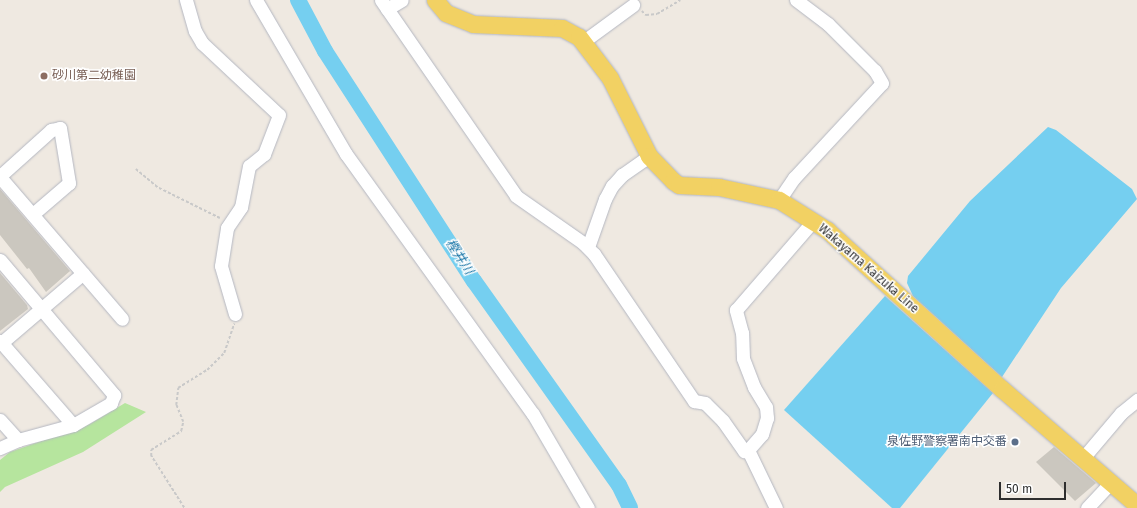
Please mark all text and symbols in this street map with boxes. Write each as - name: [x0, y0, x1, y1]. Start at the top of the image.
- place label: 砂川第二幼稚園: [52, 69, 136, 83]
- marker: 砂川第二幼稚園: [39, 71, 49, 81]
- street label: Wakayama Kaizuka Line: [815, 222, 921, 316]
- water label: 樫井川: [442, 236, 476, 278]
- place label: 泉佐野警察署南中交番: [887, 435, 1007, 449]
- marker: 泉佐野警察署南中交番: [1010, 437, 1020, 447]
- scale bar: [1001, 474, 1068, 500]
- text: 50 m: [1006, 482, 1032, 496]

